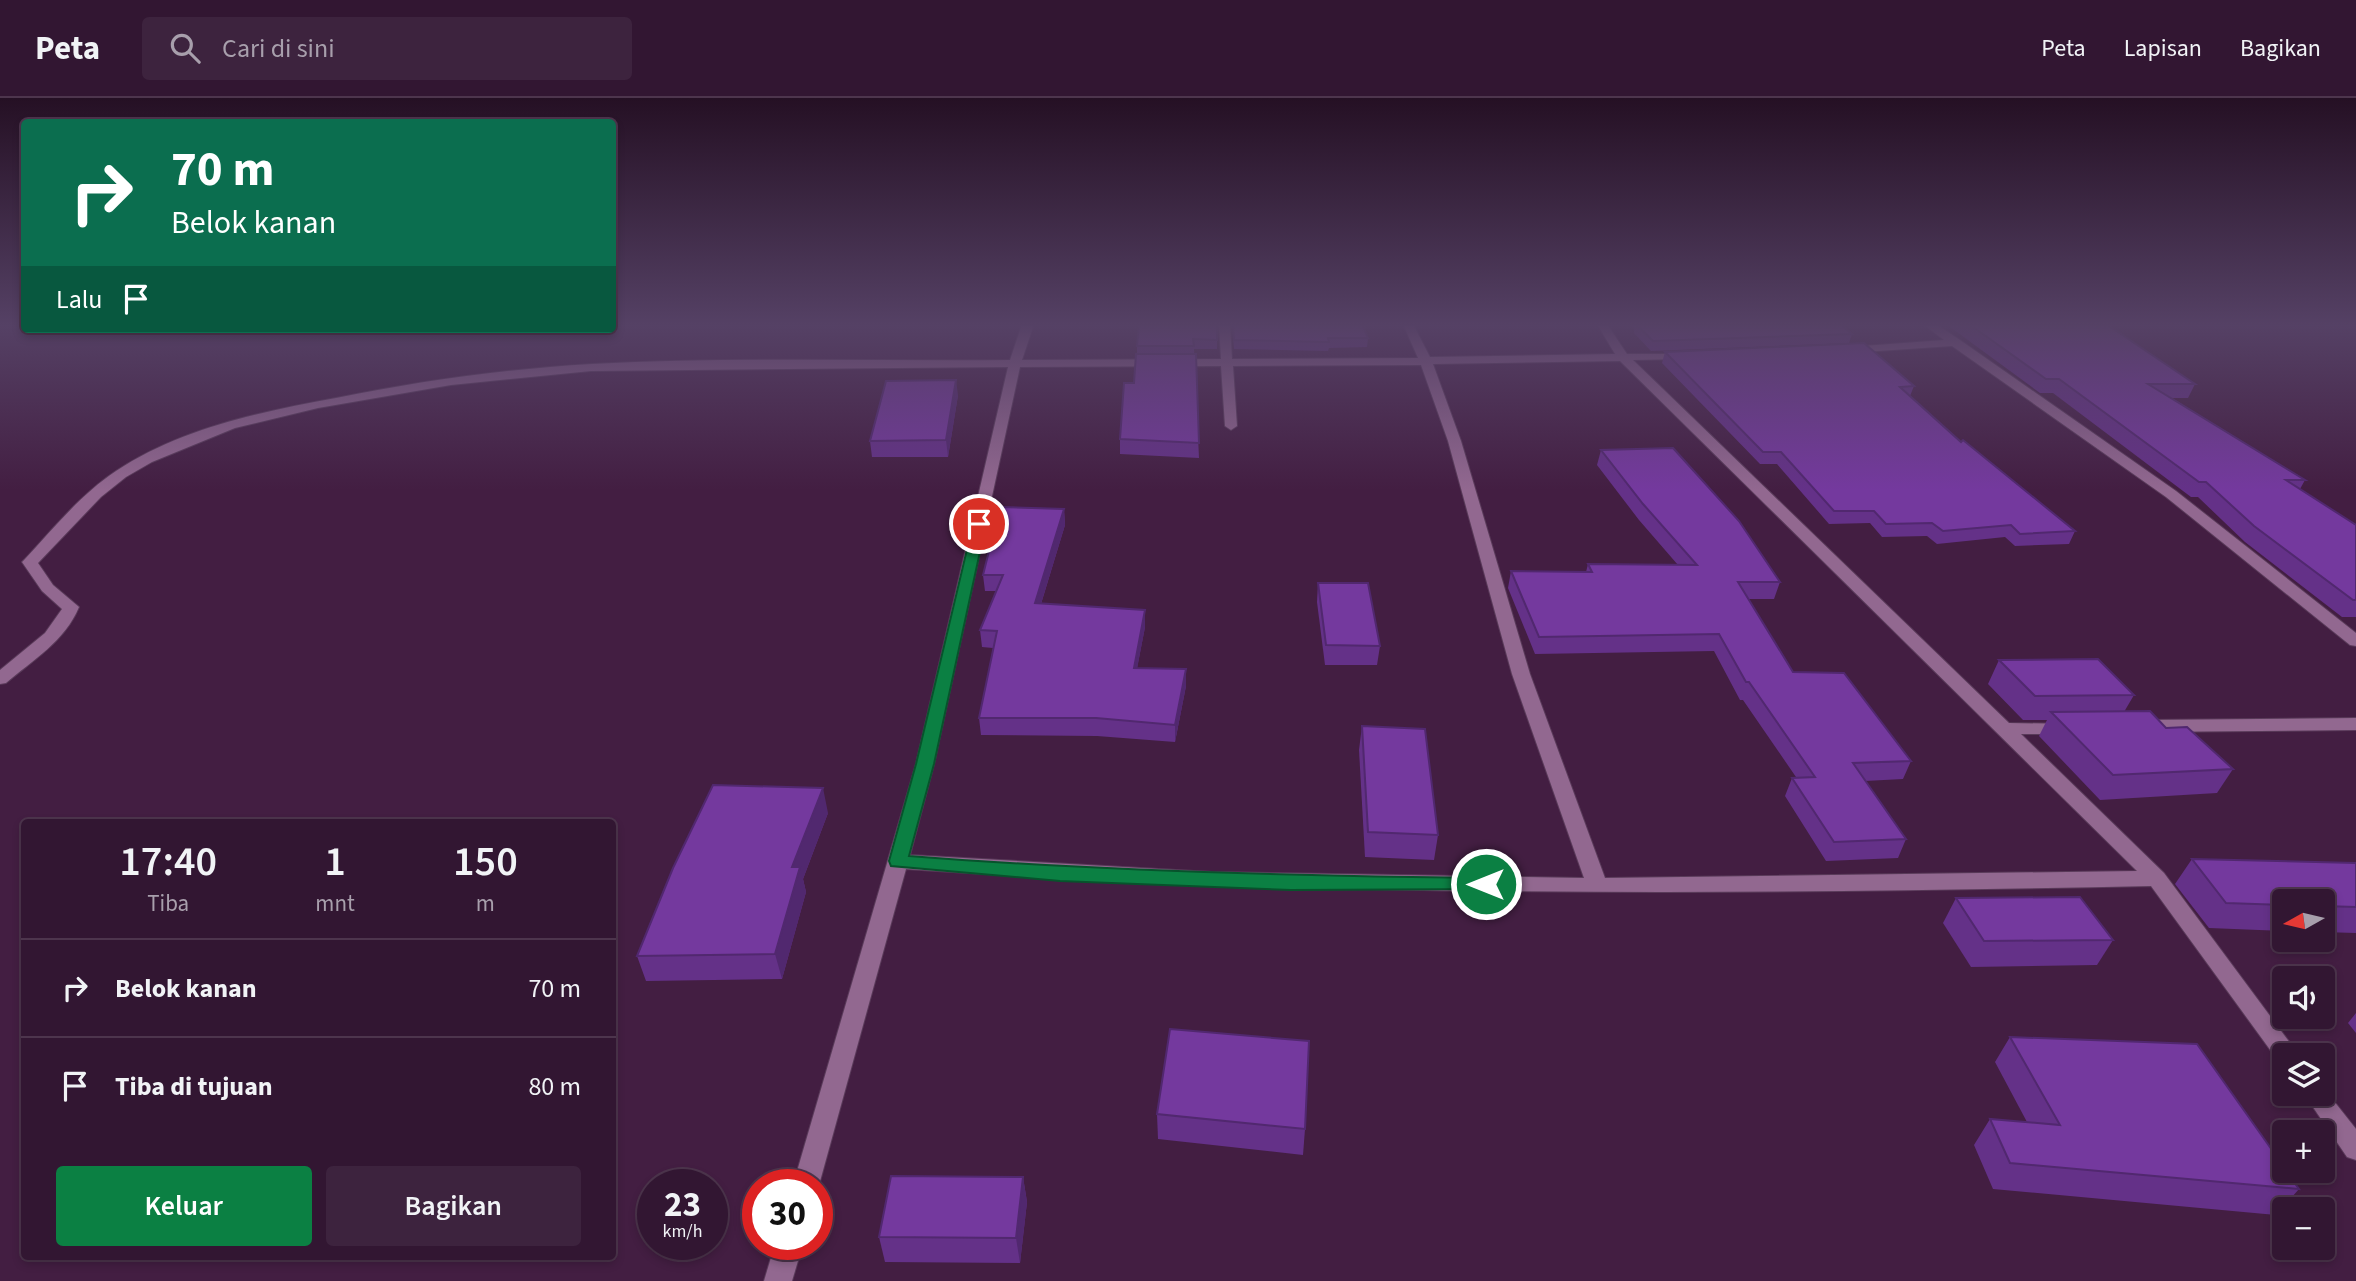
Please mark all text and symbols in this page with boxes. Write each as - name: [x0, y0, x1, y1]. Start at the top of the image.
- search box: [142, 17, 632, 80]
- text: Peta: [35, 25, 100, 72]
- icon: search: [166, 29, 204, 67]
- text: Cari di sini: [222, 30, 335, 67]
- text: Peta: [2041, 31, 2086, 66]
- text: Lapisan: [2124, 31, 2202, 66]
- text: Bagikan: [2240, 31, 2321, 66]
- text: 70 m: [171, 135, 275, 205]
- icon: right: [56, 147, 147, 238]
- text: Belok kanan: [171, 200, 336, 246]
- icon: arrive: [117, 280, 155, 318]
- text: Lalu: [56, 281, 103, 318]
- pin: [949, 494, 1009, 554]
- icon: arrive: [960, 505, 998, 543]
- text: 17:40: [119, 832, 217, 892]
- text: 1: [324, 832, 346, 892]
- text: 150: [453, 832, 518, 892]
- position arrow: [1449, 847, 1523, 921]
- text: Tiba: [147, 887, 189, 920]
- text: mnt: [315, 887, 355, 920]
- text: m: [476, 887, 495, 920]
- north arrow: [2272, 889, 2334, 952]
- map controls: [2272, 889, 2335, 1260]
- button: sound: [2272, 966, 2335, 1029]
- icon: right: [56, 969, 94, 1007]
- text: Belok kanan: [115, 970, 257, 1007]
- text: 70 m: [528, 970, 581, 1007]
- button: layers: [2272, 1043, 2335, 1106]
- icon: arrive: [56, 1067, 94, 1105]
- text: Tiba di tujuan: [115, 1068, 273, 1105]
- text: 80 m: [528, 1068, 581, 1105]
- button: +: [2272, 1120, 2335, 1183]
- button: Keluar: [56, 1166, 312, 1246]
- button: Bagikan: [326, 1166, 581, 1246]
- speed limit sign: 30: [742, 1169, 833, 1260]
- text: 23: [664, 1180, 701, 1230]
- button: −: [2272, 1197, 2335, 1260]
- text: km/h: [663, 1219, 702, 1244]

